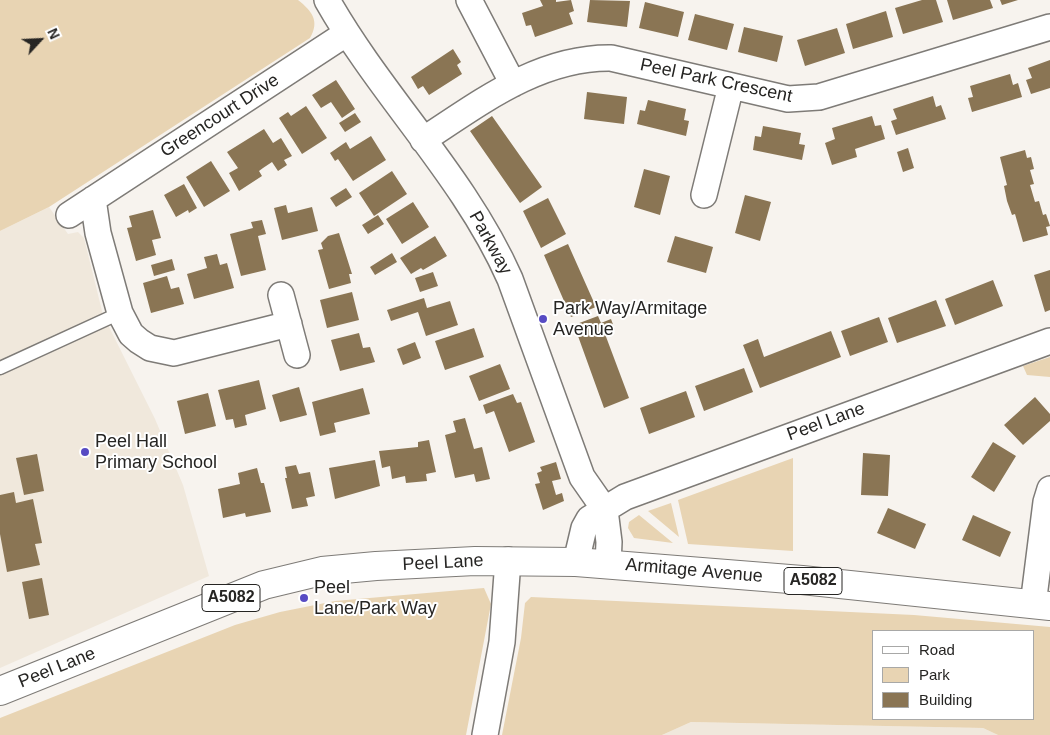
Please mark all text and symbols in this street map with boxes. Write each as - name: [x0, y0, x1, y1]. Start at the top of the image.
- north arrow: [15, 15, 65, 65]
- text: N: [44, 26, 63, 42]
- street label: Peel Park Crescent: [638, 54, 794, 108]
- street label: Greencourt Drive: [157, 70, 283, 162]
- street label: Parkway: [464, 208, 516, 278]
- place label: Park Way/Armitage Avenue: [553, 298, 707, 340]
- marker: Park Way/Armitage Avenue: [537, 313, 549, 325]
- street label: Peel Lane: [784, 398, 868, 446]
- place label: Peel Hall Primary School: [95, 431, 217, 474]
- marker: Peel Hall Primary School: [79, 446, 91, 458]
- street label: Peel Lane: [402, 550, 484, 576]
- street label: Armitage Avenue: [624, 554, 764, 588]
- road number: A5082: [784, 568, 842, 594]
- place label: Peel Lane/Park Way: [314, 577, 436, 620]
- road number: A5082: [202, 584, 260, 612]
- marker: Peel Lane/Park Way: [298, 592, 310, 604]
- legend: [872, 630, 1035, 720]
- text: Road: [919, 641, 955, 658]
- street label: Peel Lane: [15, 643, 99, 693]
- text: Park: [919, 666, 950, 683]
- text: Building: [919, 691, 972, 708]

